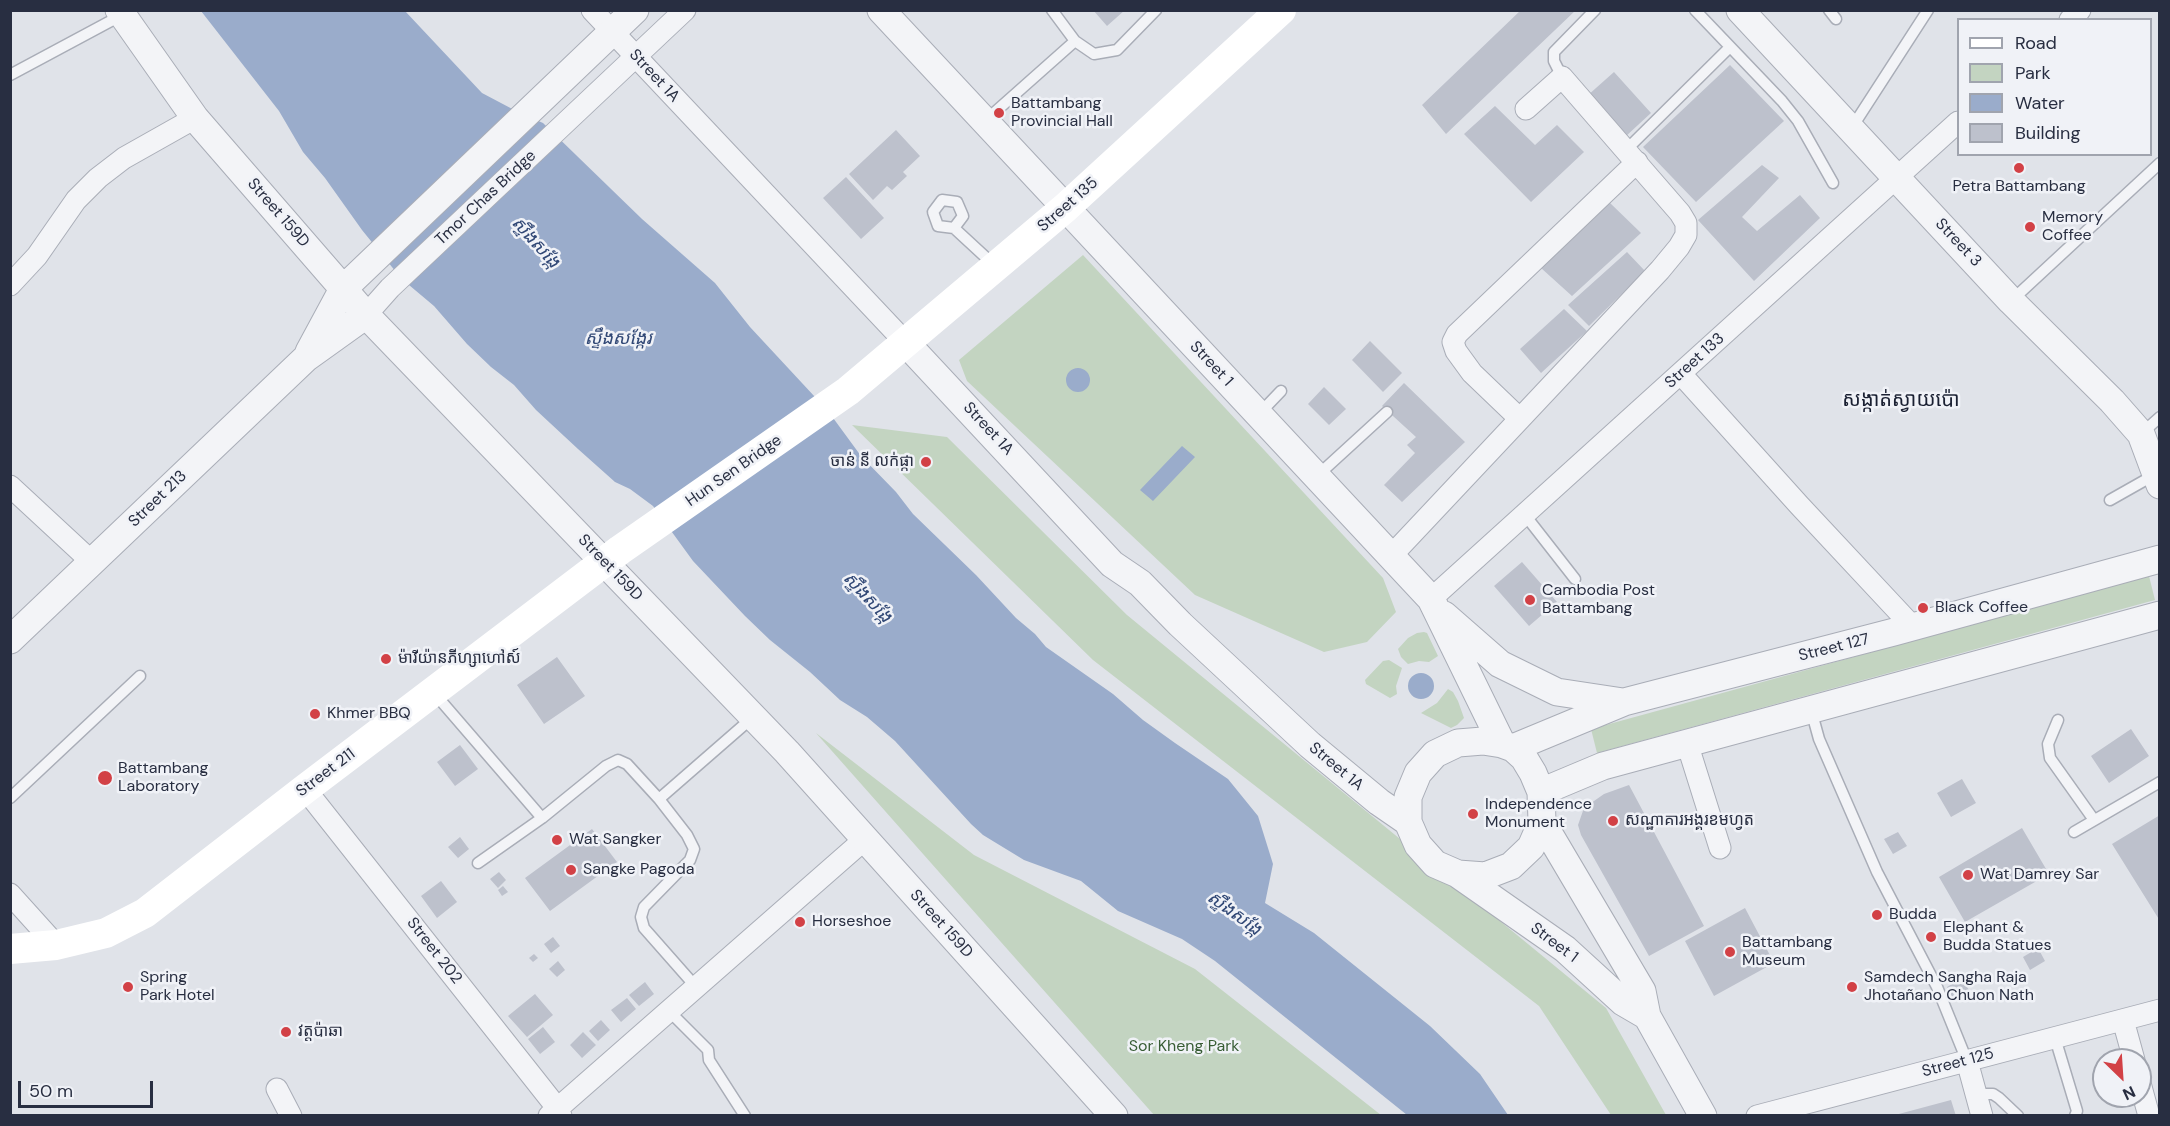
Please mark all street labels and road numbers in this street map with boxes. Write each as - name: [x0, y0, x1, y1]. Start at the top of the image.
- street label: Street 1A: [625, 46, 683, 106]
- street label: Tmor Chas Bridge: [432, 146, 540, 250]
- street label: Street 135: [1034, 174, 1102, 236]
- street label: Street 159D: [243, 175, 313, 251]
- street label: Street 3: [1931, 215, 1985, 271]
- street label: Street 133: [1661, 329, 1729, 393]
- street label: Street 1: [1185, 337, 1237, 391]
- street label: Street 1A: [959, 399, 1017, 459]
- street label: Hun Sen Bridge: [682, 431, 786, 511]
- street label: Street 213: [125, 467, 191, 531]
- street label: Street 159D: [574, 531, 646, 605]
- street label: Street 127: [1797, 630, 1871, 666]
- street label: Street 1A: [1305, 739, 1367, 795]
- street label: Street 211: [293, 745, 359, 801]
- street label: Street 159D: [905, 886, 977, 962]
- street label: Street 202: [402, 914, 466, 988]
- street label: Street 1: [1526, 919, 1582, 967]
- street label: Street 125: [1920, 1044, 1996, 1082]

